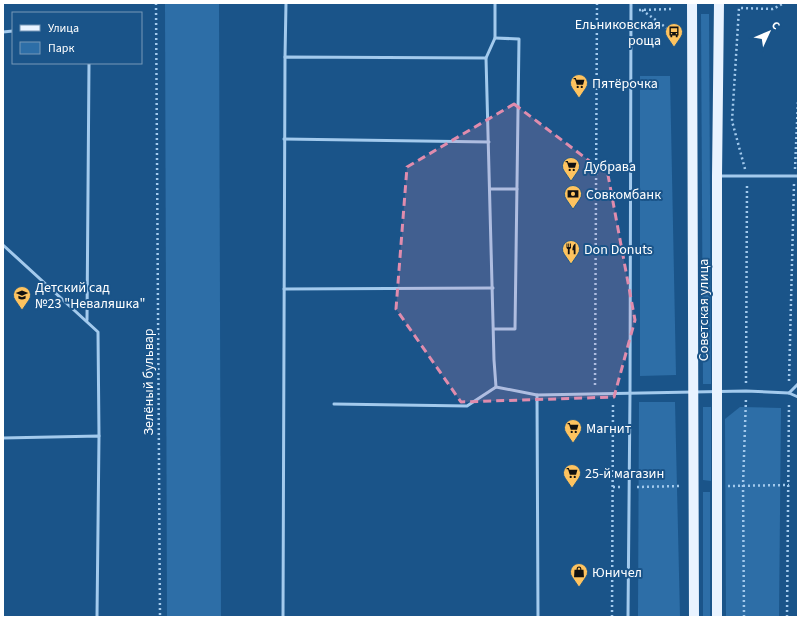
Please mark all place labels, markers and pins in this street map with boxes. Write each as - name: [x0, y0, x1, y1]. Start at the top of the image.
- place label: Ельниковская роща: [575, 15, 661, 51]
- bus stop icon: Ельниковская роща: [664, 22, 684, 47]
- supermarket icon: Пятёрочка: [569, 73, 589, 98]
- place label: Пятёрочка: [592, 74, 658, 94]
- supermarket icon: Дубрава: [561, 156, 581, 181]
- place label: Дубрава: [584, 157, 636, 177]
- bank icon: Совкомбанк: [563, 184, 583, 209]
- place label: Совкомбанк: [586, 185, 661, 205]
- restaurant icon: Don Donuts: [561, 239, 581, 264]
- place label: Don Donuts: [584, 240, 653, 260]
- place label: Детский сад №23 "Неваляшка": [35, 278, 145, 314]
- school or university icon: Детский сад №23 "Неваляшка": [12, 285, 32, 310]
- supermarket icon: Магнит: [563, 418, 583, 443]
- place label: Магнит: [586, 419, 632, 439]
- supermarket icon: 25-й магазин: [562, 463, 582, 488]
- place label: 25-й магазин: [585, 464, 664, 484]
- shop icon: Юничел: [569, 562, 589, 587]
- place label: Юничел: [592, 563, 642, 583]

